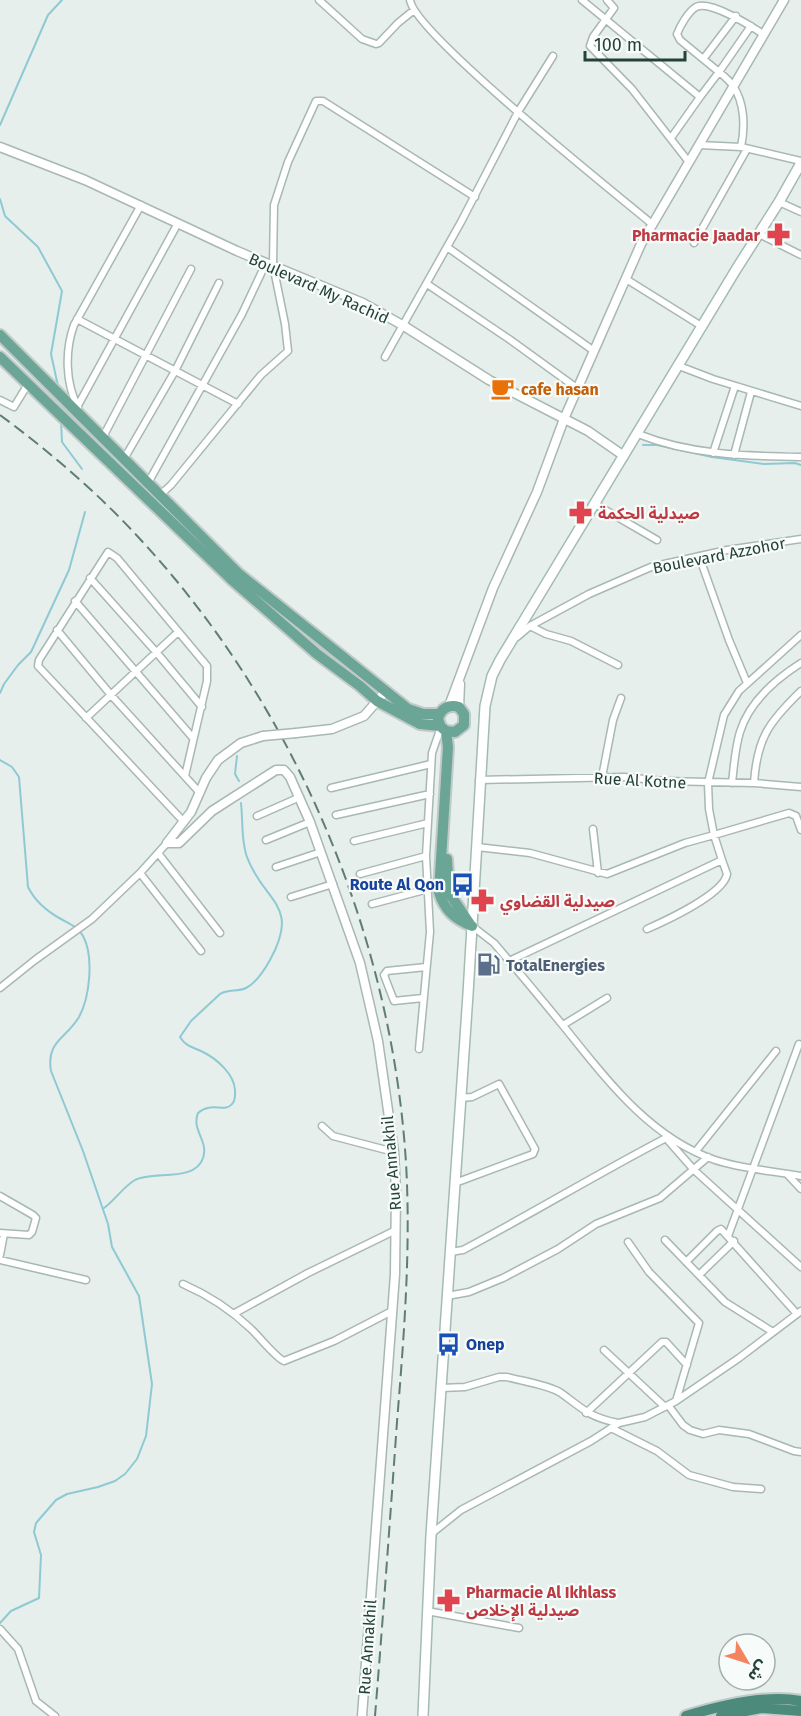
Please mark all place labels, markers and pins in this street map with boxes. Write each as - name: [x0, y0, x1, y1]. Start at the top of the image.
- pharmacy icon: Pharmacie Jaadar: [765, 222, 791, 248]
- place label: Pharmacie Jaadar: [632, 226, 761, 245]
- cafe icon: cafe hasan: [490, 376, 516, 402]
- place label: cafe hasan: [521, 380, 599, 399]
- pharmacy icon: صيدلية الحكمة: [567, 500, 593, 526]
- place label: صيدلية الحكمة: [598, 504, 700, 523]
- bus stop icon: Route Al Qon: [449, 871, 475, 897]
- place label: Route Al Qon: [350, 875, 444, 894]
- pharmacy icon: صيدلية القضاوي: [469, 888, 495, 914]
- place label: صيدلية القضاوي: [500, 892, 615, 915]
- fuel station icon: TotalEnergies: [475, 952, 501, 978]
- place label: TotalEnergies: [506, 956, 605, 975]
- bus stop icon: Onep: [435, 1331, 461, 1357]
- place label: Onep: [466, 1335, 505, 1354]
- place label: Pharmacie Al Ikhlass صيدلية الإخلاص: [466, 1583, 616, 1622]
- pharmacy icon: Pharmacie Al Ikhlass صيدلية الإخلاص: [435, 1588, 461, 1614]

